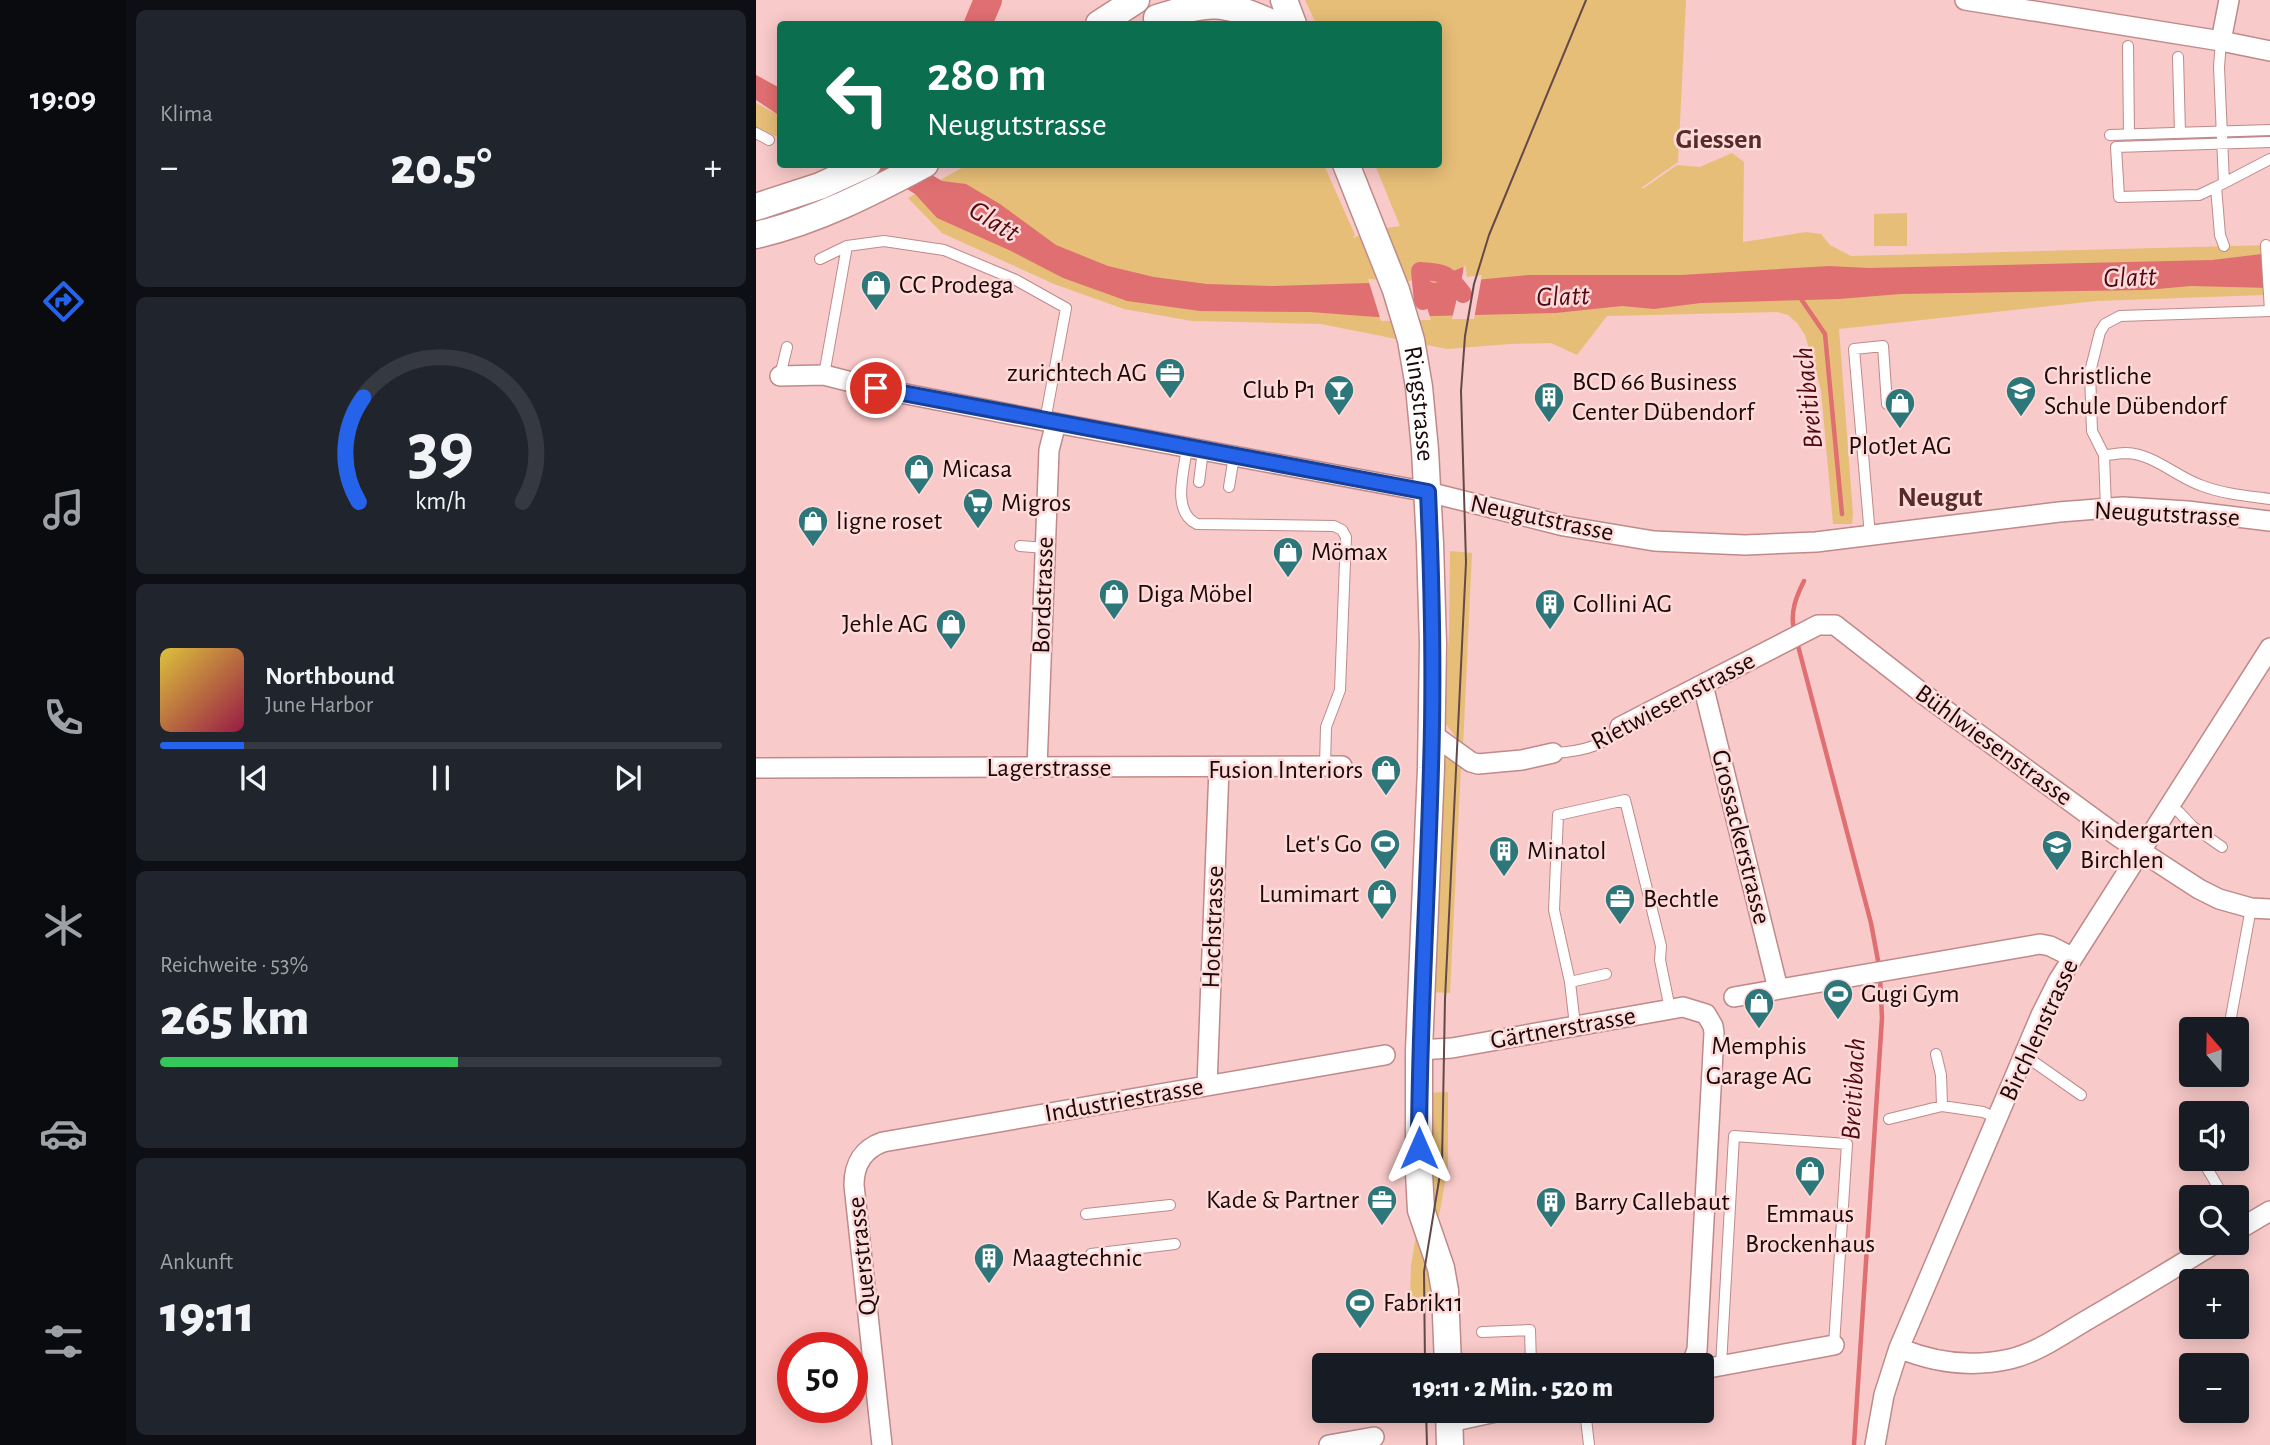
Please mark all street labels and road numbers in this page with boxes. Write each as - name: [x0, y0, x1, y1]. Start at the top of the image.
- street label: Ringstrasse: [1399, 344, 1439, 462]
- street label: Neugutstrasse: [1468, 490, 1616, 546]
- street label: Neugutstrasse: [2093, 497, 2241, 531]
- street label: Bordstrasse: [1028, 536, 1058, 654]
- street label: Rietwiesenstrasse: [1587, 647, 1759, 755]
- street label: Bühlwiesenstrasse: [1911, 679, 2077, 811]
- street label: Grossackerstrasse: [1707, 747, 1775, 927]
- street label: Lagerstrasse: [986, 755, 1112, 781]
- street label: Hochstrasse: [1198, 865, 1228, 989]
- street label: Birchlenstrasse: [1995, 955, 2083, 1105]
- street label: Gärtnerstrasse: [1488, 1002, 1638, 1054]
- street label: Industriestrasse: [1043, 1073, 1205, 1127]
- street label: Querstrasse: [843, 1195, 881, 1317]

